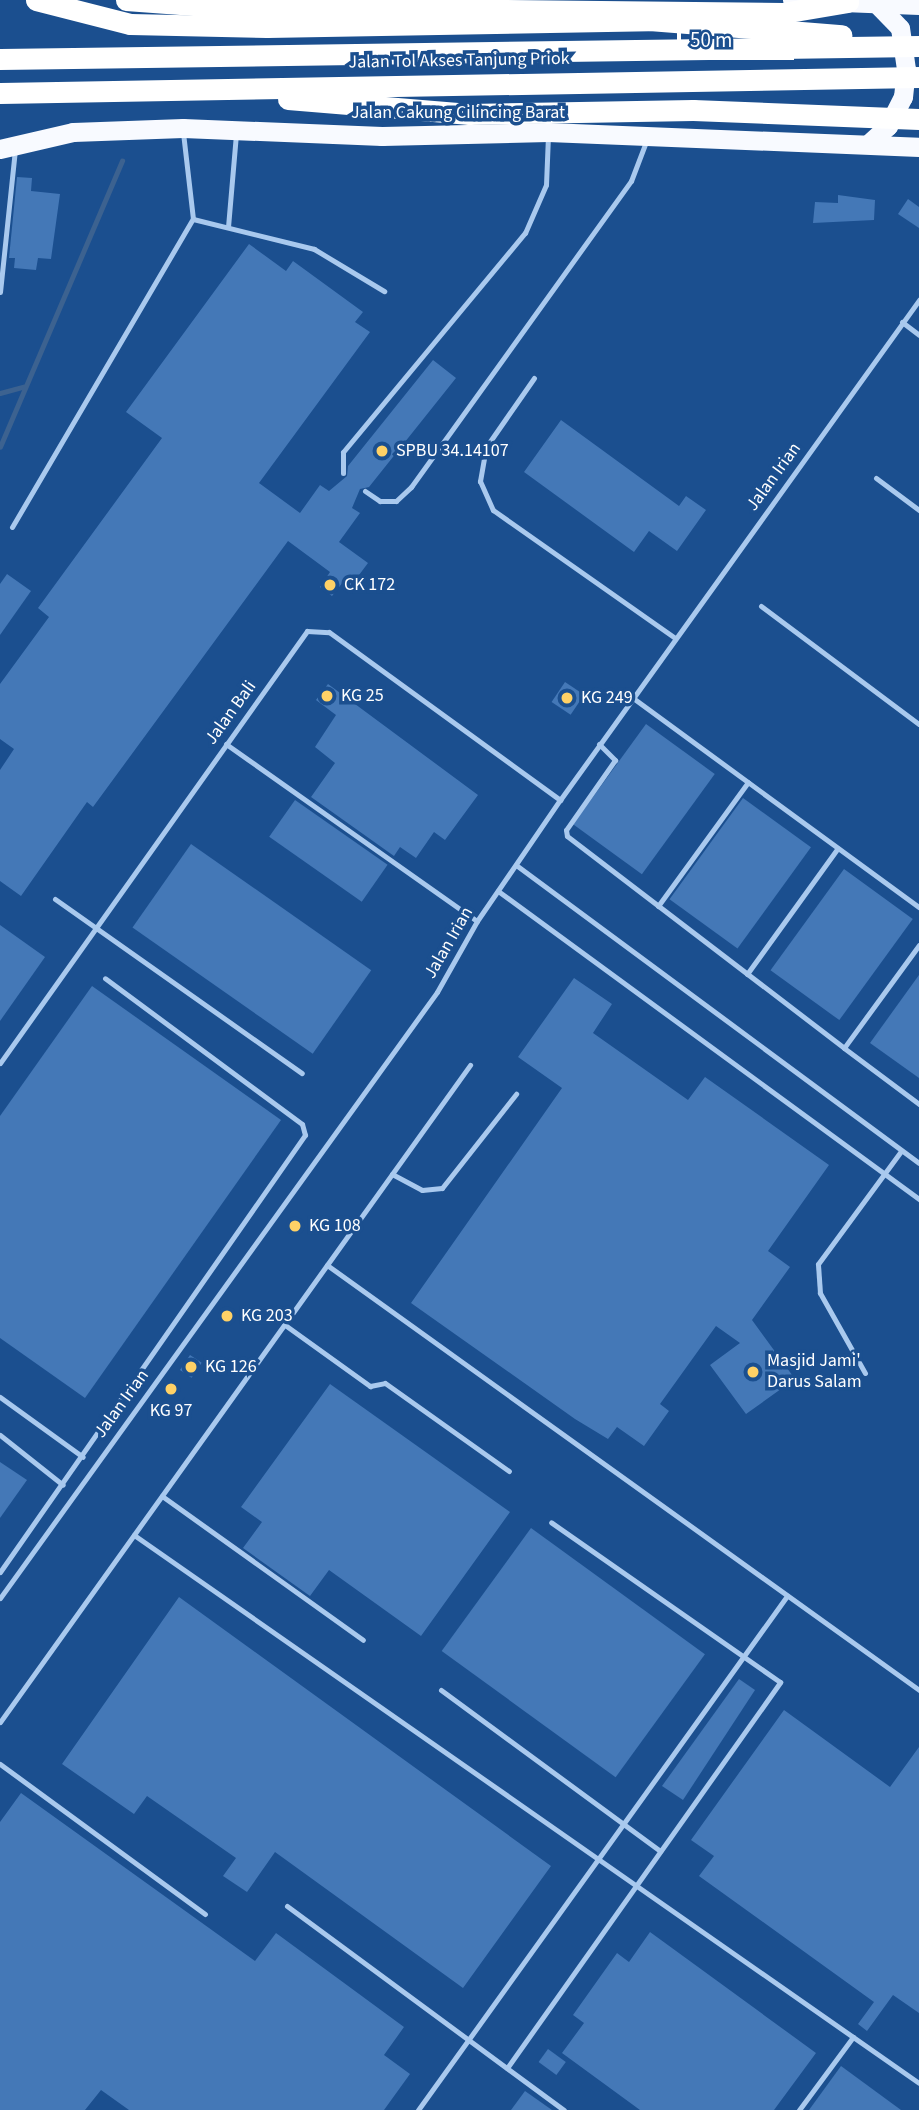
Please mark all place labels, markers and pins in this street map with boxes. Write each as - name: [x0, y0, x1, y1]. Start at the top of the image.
- place label: SPBU 34.14107: [396, 440, 509, 462]
- marker: SPBU 34.14107: [374, 443, 390, 459]
- place label: CK 172: [344, 574, 395, 596]
- marker: CK 172: [322, 577, 338, 593]
- place label: KG 25: [341, 685, 384, 707]
- place label: KG 249: [581, 687, 633, 709]
- marker: KG 25: [319, 688, 335, 704]
- marker: KG 249: [559, 690, 575, 706]
- place label: KG 108: [309, 1215, 361, 1237]
- marker: KG 108: [287, 1218, 303, 1234]
- place label: KG 203: [241, 1305, 293, 1327]
- marker: KG 203: [219, 1308, 235, 1324]
- place label: Masjid Jami' Darus Salam: [767, 1351, 862, 1394]
- place label: KG 126: [205, 1356, 257, 1378]
- marker: KG 126: [183, 1359, 199, 1375]
- marker: Masjid Jami' Darus Salam: [745, 1364, 761, 1380]
- marker: KG 97: [163, 1381, 179, 1397]
- place label: KG 97: [150, 1400, 192, 1422]

